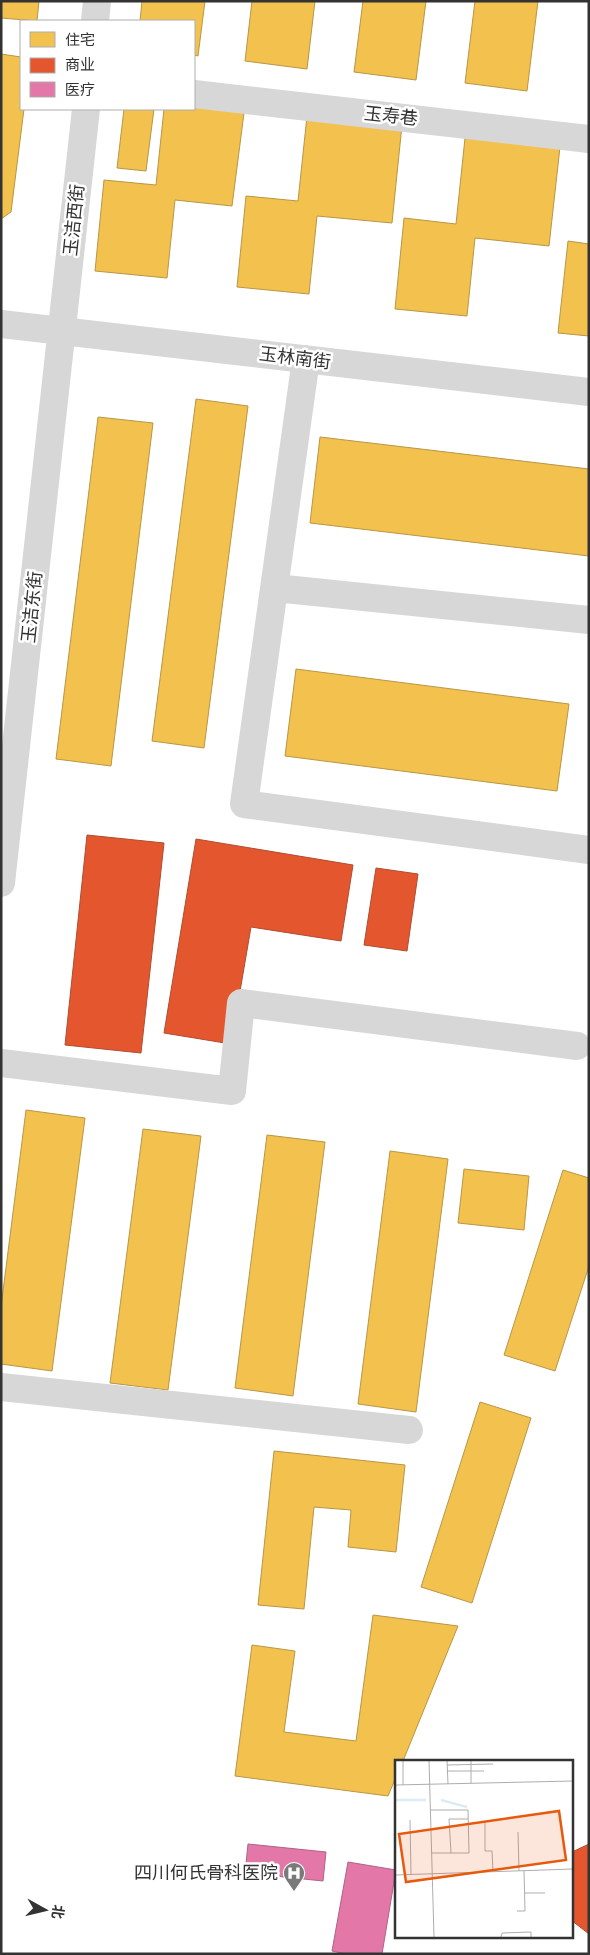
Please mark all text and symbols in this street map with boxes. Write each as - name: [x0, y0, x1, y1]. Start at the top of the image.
- legend: [20, 20, 195, 110]
- text: 住宅: [65, 30, 95, 50]
- text: 商业: [65, 55, 95, 75]
- text: 医疗: [65, 80, 95, 100]
- street label: 玉寿巷: [363, 101, 419, 131]
- street label: 玉洁西街: [58, 183, 90, 257]
- street label: 玉林南街: [258, 342, 332, 374]
- street label: 玉洁东街: [16, 570, 48, 644]
- inset map: [395, 1760, 572, 1938]
- place label: 四川何氏骨科医院: [134, 1861, 278, 1885]
- hospital icon: 四川何氏骨科医院: [282, 1861, 306, 1892]
- north arrow: [20, 1885, 70, 1935]
- text: 北: [48, 1904, 68, 1920]

